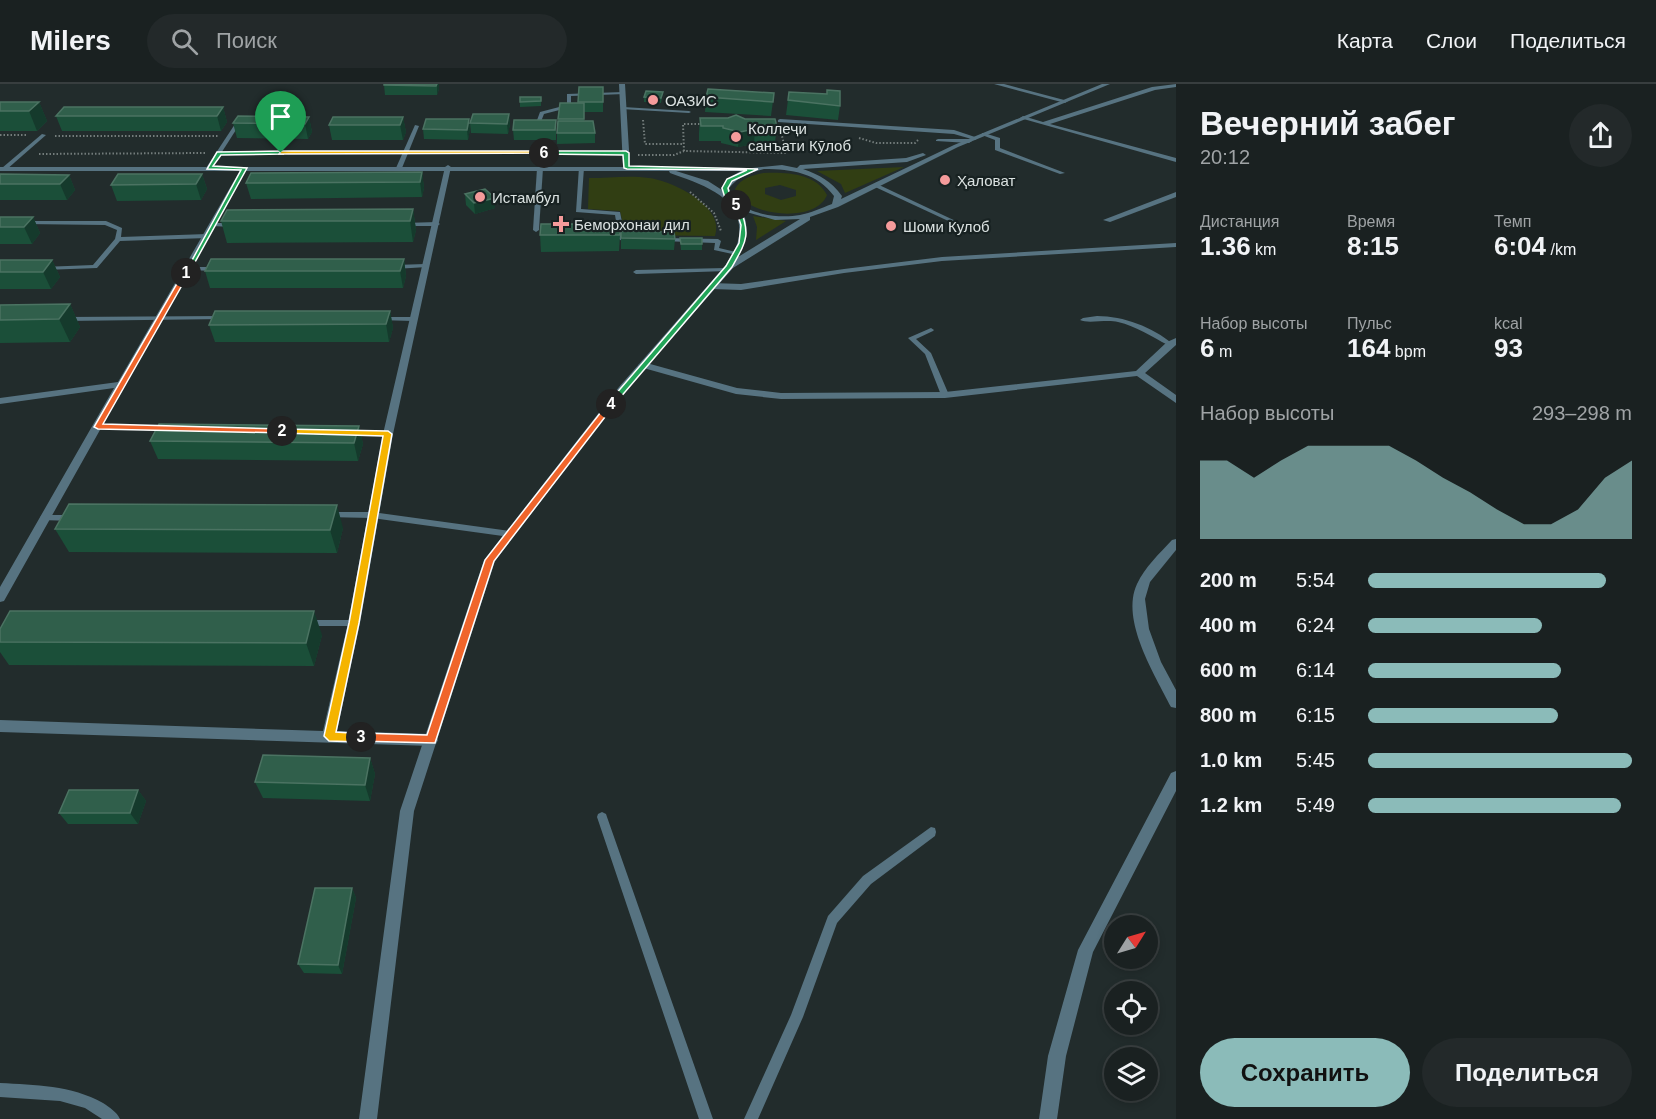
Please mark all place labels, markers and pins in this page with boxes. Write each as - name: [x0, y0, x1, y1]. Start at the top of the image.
- pin: [255, 91, 306, 153]
- place label: ОАЗИС: [665, 92, 717, 109]
- marker: ОАЗИС: [646, 93, 660, 107]
- place label: Коллеҷи санъати Кӯлоб: [748, 120, 851, 154]
- marker: Коллеҷи санъати Кӯлоб: [729, 130, 743, 144]
- pin: 6: [529, 138, 559, 168]
- place label: Ҳаловат: [957, 172, 1015, 189]
- marker: Ҳаловат: [938, 173, 952, 187]
- place label: Истамбул: [492, 189, 560, 206]
- marker: Истамбул: [473, 190, 487, 204]
- pin: 5: [721, 190, 751, 220]
- marker: Беморхонаи дил: [552, 215, 570, 233]
- place label: Беморхонаи дил: [574, 216, 690, 233]
- place label: Шоми Кулоб: [903, 218, 990, 235]
- marker: Шоми Кулоб: [884, 219, 898, 233]
- pin: 1: [171, 258, 201, 288]
- pin: 4: [596, 389, 626, 419]
- pin: 2: [267, 416, 297, 446]
- pin: 3: [346, 722, 376, 752]

